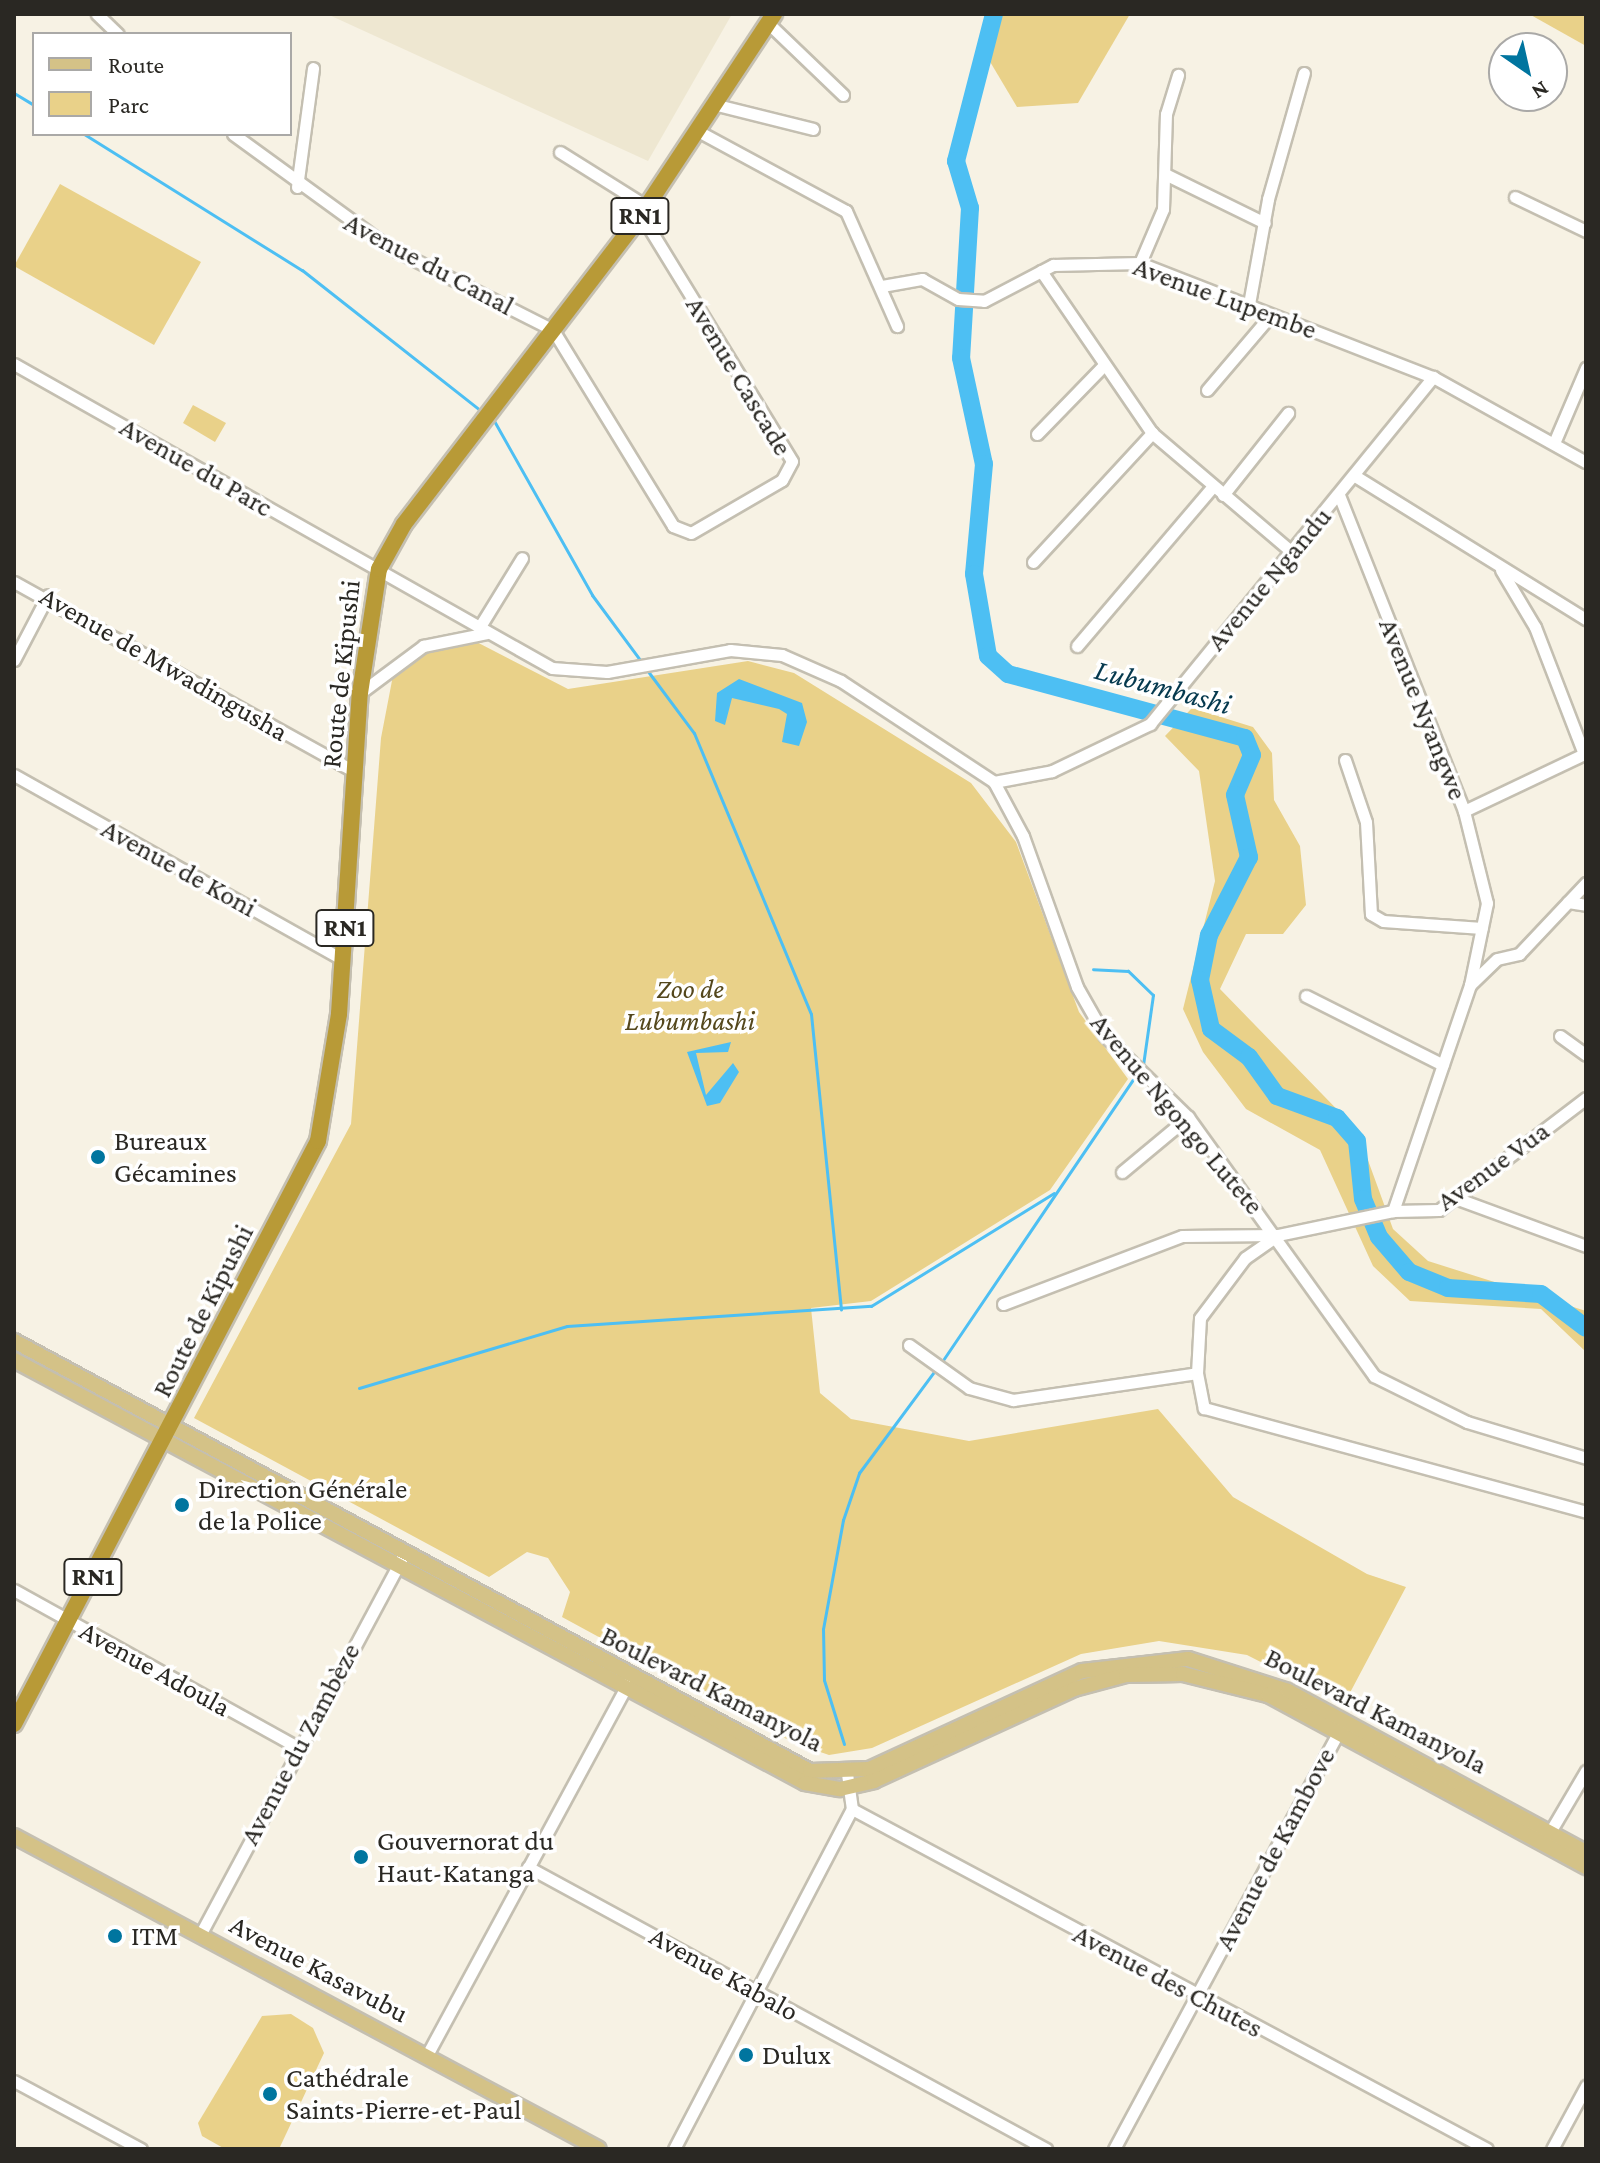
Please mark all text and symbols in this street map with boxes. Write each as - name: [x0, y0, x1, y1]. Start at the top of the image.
- legend: [32, 32, 292, 136]
- north arrow: [1488, 32, 1568, 112]
- text: Route: [108, 51, 164, 78]
- text: N: [1527, 76, 1554, 105]
- text: Parc: [108, 91, 149, 118]
- road number: RN1: [610, 194, 670, 238]
- street label: Avenue du Canal: [338, 205, 520, 323]
- street label: Avenue Lupembe: [1129, 249, 1321, 347]
- street label: Avenue Cascade: [678, 290, 800, 462]
- street label: Avenue du Parc: [114, 410, 278, 524]
- street label: Avenue Ngandu: [1199, 500, 1339, 658]
- street label: Route de Kipushi: [314, 578, 368, 770]
- street label: Avenue de Mwadingusha: [34, 579, 294, 749]
- street label: Avenue Nyangwe: [1371, 613, 1475, 805]
- water label: Lubumbashi: [1091, 652, 1235, 722]
- street label: Avenue de Koni: [96, 812, 262, 924]
- road number: RN1: [315, 906, 375, 950]
- park label: Zoo de Lubumbashi: [625, 972, 755, 1038]
- street label: Avenue Ngongo Lutete: [1083, 1007, 1271, 1221]
- street label: Avenue Vua: [1430, 1114, 1556, 1218]
- place label: Bureaux Gécamines: [114, 1124, 237, 1190]
- marker: Bureaux Gécamines: [89, 1148, 107, 1166]
- street label: Route de Kipushi: [145, 1219, 261, 1403]
- place label: Direction Générale de la Police: [198, 1472, 407, 1538]
- marker: Direction Générale de la Police: [173, 1496, 191, 1514]
- road number: RN1: [63, 1555, 123, 1599]
- street label: Avenue Adoula: [74, 1614, 236, 1724]
- street label: Boulevard Kamanyola: [595, 1618, 829, 1760]
- street label: Avenue du Zambèze: [233, 1637, 367, 1851]
- street label: Boulevard Kamanyola: [1259, 1640, 1493, 1782]
- street label: Avenue de Kambove: [1207, 1742, 1343, 1956]
- place label: Gouvernorat du Haut-Katanga: [377, 1824, 554, 1890]
- marker: Gouvernorat du Haut-Katanga: [352, 1848, 370, 1866]
- street label: Avenue Kasavubu: [224, 1908, 414, 2030]
- street label: Avenue des Chutes: [1067, 1917, 1269, 2045]
- place label: ITM: [131, 1919, 178, 1953]
- street label: Avenue Kabalo: [644, 1919, 804, 2029]
- marker: ITM: [106, 1927, 124, 1945]
- place label: Dulux: [762, 2038, 831, 2072]
- marker: Dulux: [737, 2046, 755, 2064]
- place label: Cathédrale Saints-Pierre-et-Paul: [286, 2061, 521, 2127]
- marker: Cathédrale Saints-Pierre-et-Paul: [261, 2085, 279, 2103]

